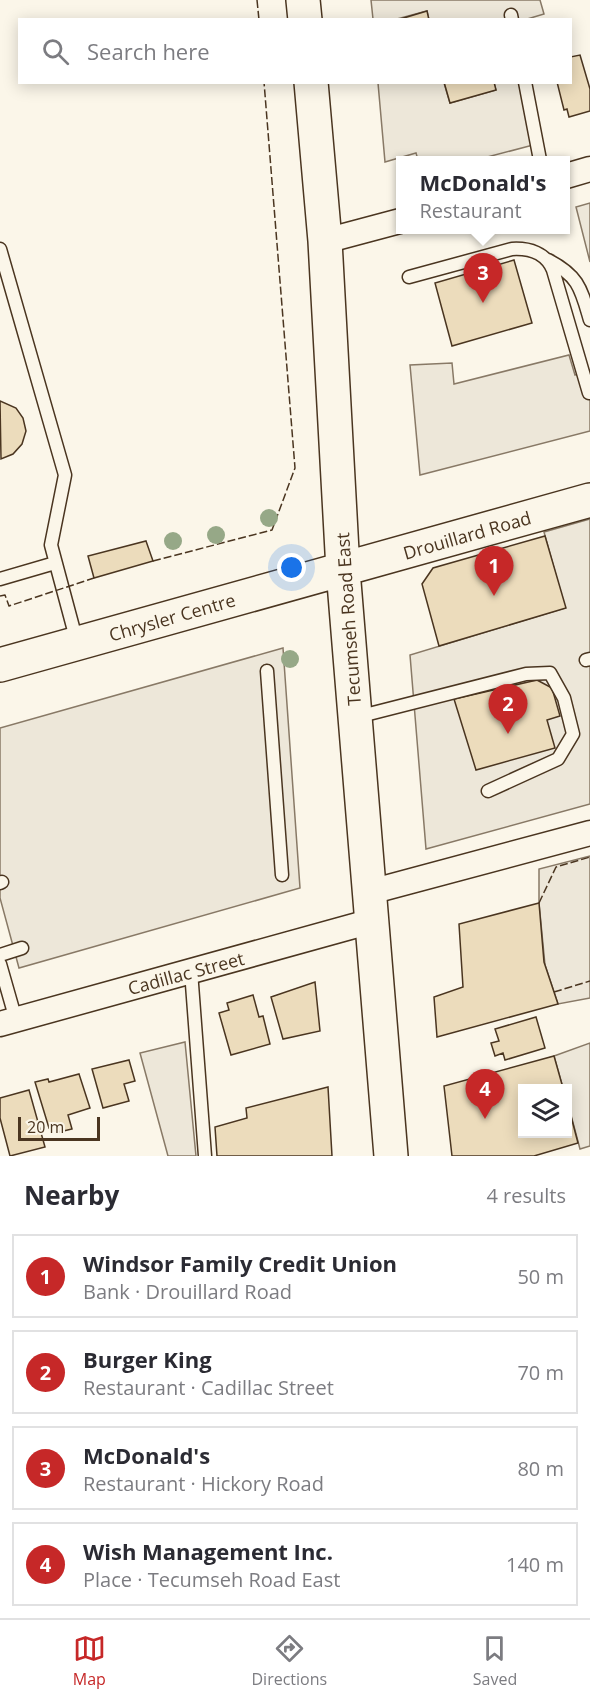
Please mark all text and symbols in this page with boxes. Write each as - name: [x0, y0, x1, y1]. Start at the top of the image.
- search box: [18, 18, 572, 84]
- icon: search: [39, 35, 72, 68]
- text: Search here: [87, 36, 210, 66]
- popup: [396, 156, 570, 234]
- text: McDonald's: [419, 167, 547, 197]
- text: Restaurant: [419, 197, 522, 224]
- pin: 3: [464, 254, 502, 303]
- street label: Drouillard Road: [400, 505, 534, 565]
- street label: Tecumseh Road East: [330, 532, 366, 706]
- pin: 1: [474, 546, 514, 596]
- your location: [277, 553, 306, 582]
- street label: Chrysler Centre: [106, 587, 238, 647]
- pin: 2: [488, 684, 528, 734]
- street label: Cadillac Street: [125, 946, 247, 1000]
- pin: 4: [466, 1070, 504, 1119]
- map controls: [518, 1084, 572, 1138]
- button: layers: [518, 1084, 572, 1138]
- scale bar: [18, 1114, 100, 1142]
- text: 20 m: [27, 1116, 64, 1138]
- text: Nearby: [24, 1177, 119, 1213]
- text: 4 results: [486, 1182, 566, 1209]
- text: Windsor Family Credit Union: [83, 1248, 397, 1278]
- text: 1: [40, 1263, 51, 1290]
- text: 50 m: [517, 1263, 564, 1290]
- text: Bank · Drouillard Road: [83, 1278, 292, 1305]
- text: Burger King: [83, 1344, 212, 1374]
- text: 2: [40, 1359, 51, 1386]
- text: 70 m: [517, 1359, 564, 1386]
- text: Restaurant · Cadillac Street: [83, 1374, 334, 1401]
- text: McDonald's: [83, 1440, 210, 1470]
- text: 3: [40, 1455, 51, 1482]
- text: 80 m: [517, 1455, 564, 1482]
- text: Restaurant · Hickory Road: [83, 1470, 324, 1497]
- text: Wish Management Inc.: [83, 1536, 333, 1566]
- text: 4: [40, 1551, 51, 1578]
- text: 140 m: [506, 1551, 564, 1578]
- text: Place · Tecumseh Road East: [83, 1566, 340, 1593]
- tab: Map: [73, 1632, 106, 1690]
- tab: Directions: [251, 1632, 327, 1690]
- tab: Saved: [473, 1632, 517, 1690]

